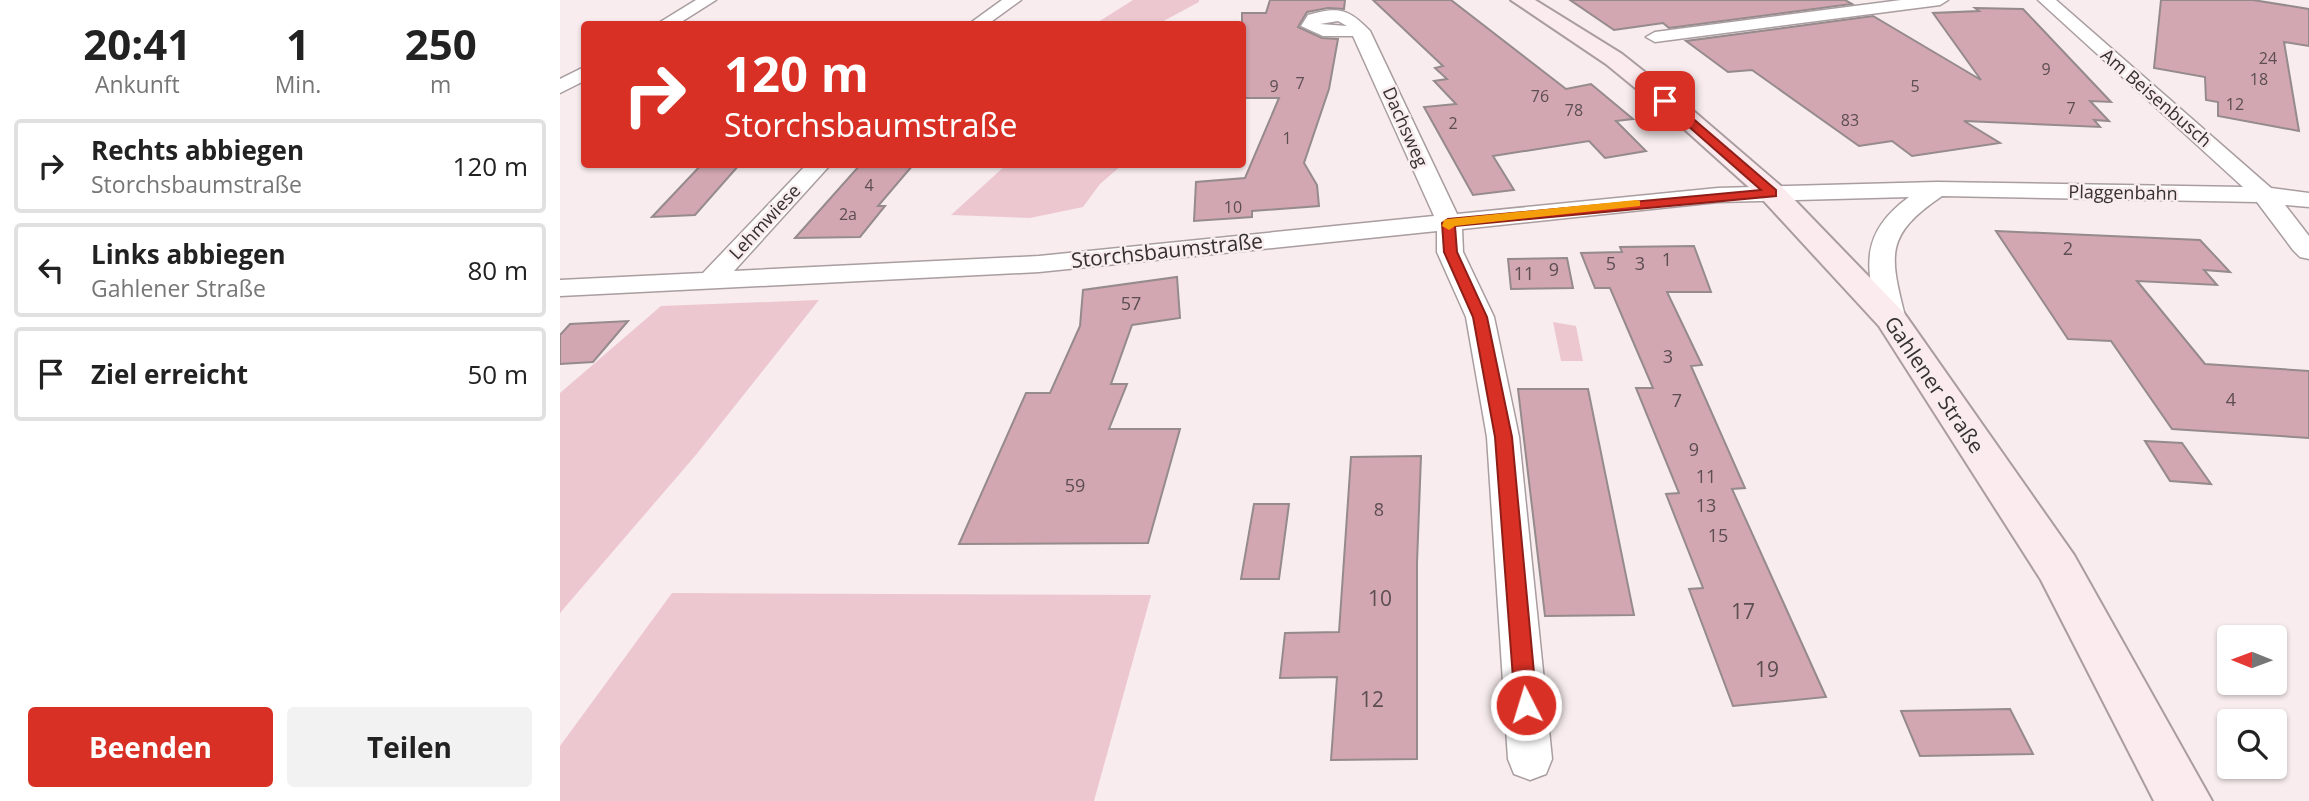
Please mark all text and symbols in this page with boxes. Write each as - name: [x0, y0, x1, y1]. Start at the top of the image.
- text: 20:41: [83, 15, 191, 72]
- text: 1: [286, 15, 310, 72]
- text: 250: [405, 15, 477, 72]
- text: 120 m: [724, 40, 869, 106]
- street label: Am Beisenbusch: [2096, 43, 2217, 152]
- house number: 24: [2259, 47, 2277, 69]
- icon: right: [609, 49, 700, 140]
- house number: 9: [2041, 58, 2051, 80]
- text: Ankunft: [95, 68, 180, 100]
- text: Min.: [275, 68, 321, 100]
- text: m: [430, 68, 451, 100]
- house number: 18: [2250, 68, 2268, 90]
- pin: [1635, 71, 1695, 131]
- house number: 7: [1295, 72, 1305, 94]
- house number: 9: [1269, 75, 1279, 97]
- house number: 5: [1910, 75, 1920, 97]
- icon: arrive: [1646, 82, 1684, 120]
- street label: Dachsweg: [1378, 83, 1434, 171]
- house number: 76: [1531, 85, 1549, 107]
- house number: 12: [2226, 93, 2244, 115]
- house number: 7: [2066, 97, 2076, 119]
- house number: 78: [1565, 99, 1583, 121]
- text: Storchsbaumstraße: [724, 103, 1018, 146]
- house number: 83: [1841, 109, 1859, 131]
- house number: 2: [1448, 112, 1458, 134]
- house number: 1: [1282, 127, 1292, 149]
- text: Rechts abbiegen: [91, 132, 304, 168]
- icon: right: [32, 147, 70, 185]
- text: 120 m: [453, 148, 528, 184]
- text: Storchsbaumstraße: [91, 168, 302, 200]
- house number: 4: [864, 174, 874, 196]
- street label: Lehmwiese: [723, 179, 805, 264]
- street label: Plaggenbahn: [2068, 179, 2178, 205]
- house number: 10: [1224, 196, 1242, 218]
- house number: 2a: [839, 203, 857, 225]
- street label: Storchsbaumstraße: [1070, 226, 1264, 274]
- text: Links abbiegen: [91, 236, 286, 272]
- house number: 2: [2063, 236, 2073, 260]
- house number: 1: [1662, 247, 1672, 271]
- icon: left: [32, 251, 70, 289]
- house number: 5: [1606, 251, 1616, 275]
- house number: 3: [1635, 251, 1645, 275]
- text: 80 m: [467, 252, 528, 288]
- house number: 9: [1549, 257, 1559, 281]
- house number: 11: [1514, 261, 1534, 285]
- text: Gahlener Straße: [91, 272, 266, 304]
- house number: 57: [1121, 291, 1141, 315]
- street label: Gahlener Straße: [1879, 310, 1991, 458]
- house number: 3: [1663, 344, 1673, 368]
- icon: arrive: [32, 355, 70, 393]
- text: Ziel erreicht: [91, 356, 248, 392]
- text: 50 m: [467, 356, 528, 392]
- house number: 4: [2226, 387, 2236, 411]
- house number: 7: [1672, 388, 1682, 412]
- house number: 9: [1689, 437, 1699, 461]
- house number: 11: [1696, 464, 1716, 488]
- house number: 59: [1065, 473, 1085, 497]
- house number: 13: [1696, 493, 1716, 517]
- house number: 8: [1374, 497, 1384, 521]
- house number: 15: [1708, 523, 1728, 547]
- house number: 10: [1368, 584, 1392, 612]
- house number: 17: [1731, 597, 1755, 625]
- north arrow: [2217, 625, 2287, 695]
- map controls: [2217, 625, 2287, 779]
- house number: 19: [1755, 655, 1779, 683]
- position arrow: [1489, 668, 1563, 742]
- house number: 12: [1360, 685, 1384, 713]
- button: Beenden: [28, 707, 273, 787]
- button: Teilen: [287, 707, 532, 787]
- button: search: [2217, 709, 2287, 779]

